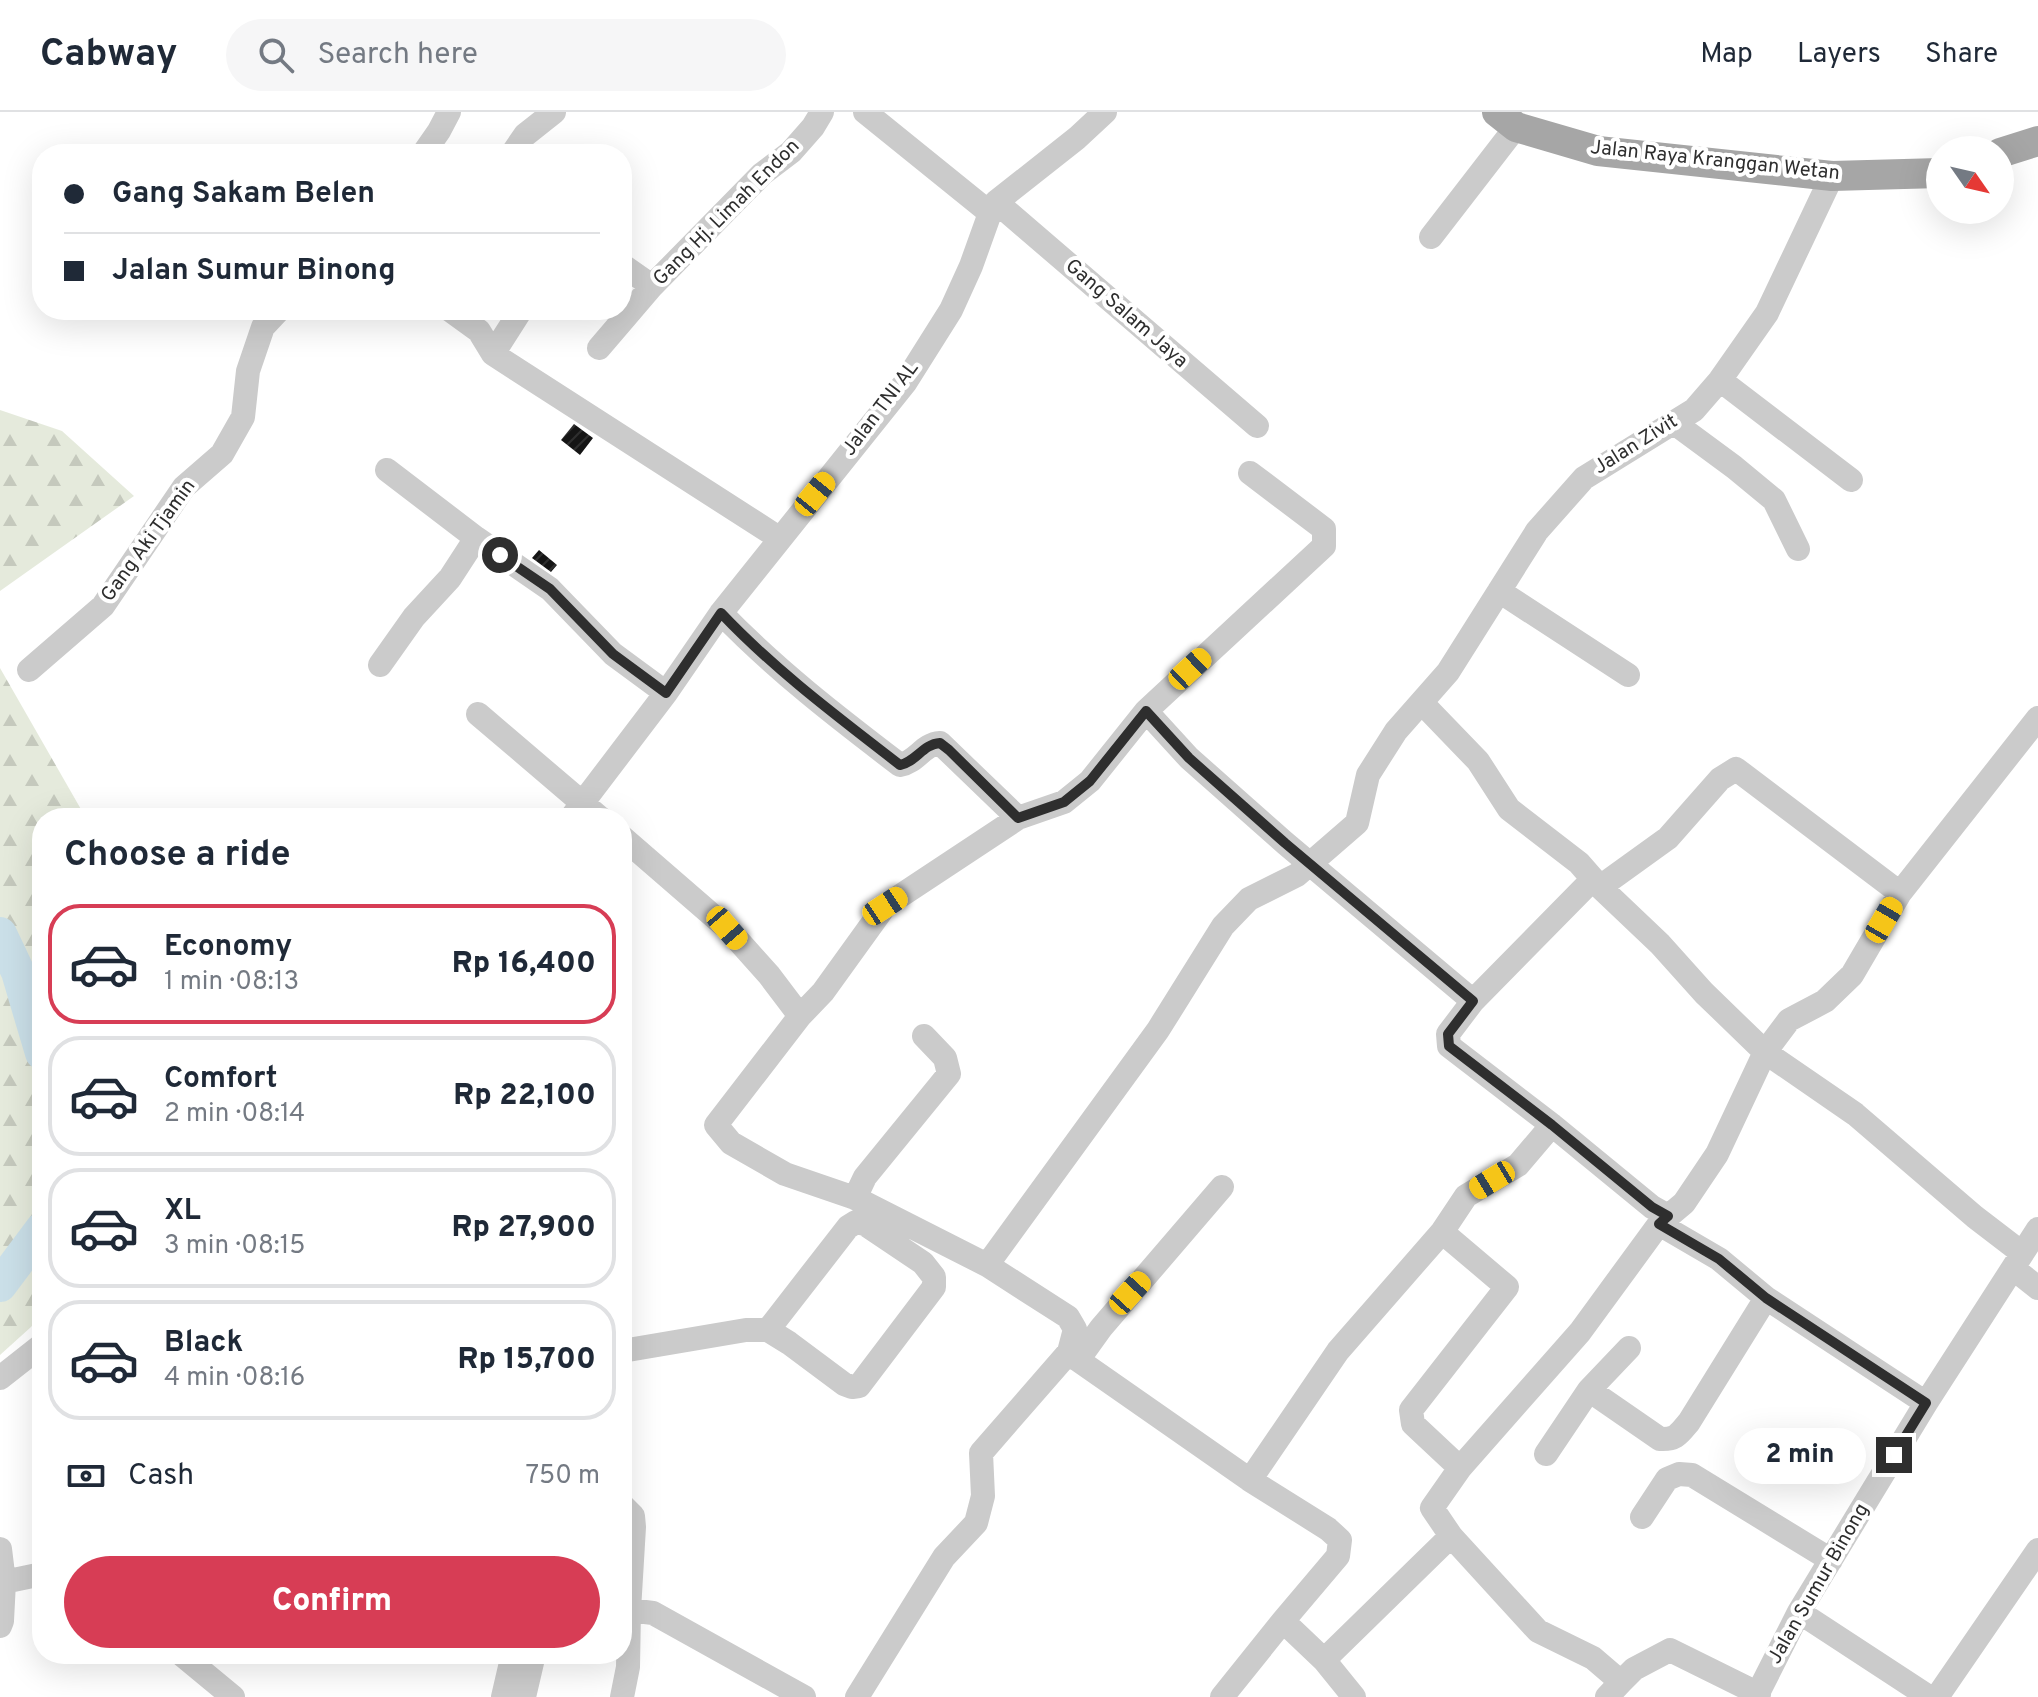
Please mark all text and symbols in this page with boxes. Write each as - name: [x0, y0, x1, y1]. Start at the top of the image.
- search box: [226, 19, 786, 91]
- text: Cabway: [40, 31, 178, 80]
- icon: search: [254, 33, 298, 77]
- text: Search here: [318, 37, 478, 74]
- text: Map: [1700, 37, 1753, 73]
- text: Layers: [1797, 37, 1881, 73]
- text: Share: [1925, 37, 1998, 73]
- street label: Gang Hj. Limah Endon: [648, 134, 806, 292]
- street label: Jalan Raya Kranggan Wetan: [1589, 135, 1841, 187]
- north arrow: [1926, 136, 2014, 224]
- map controls: [1926, 136, 2014, 224]
- text: Gang Sakam Belen: [112, 176, 375, 213]
- text: Jalan Sumur Binong: [112, 253, 396, 290]
- street label: Gang Salam Jaya: [1059, 254, 1193, 374]
- street label: Jalan TNI AL: [837, 356, 925, 462]
- street label: Jalan Zivit: [1589, 409, 1683, 481]
- car: [791, 468, 839, 520]
- street label: Gang Aki Tjamin: [96, 475, 202, 607]
- route start: [482, 537, 518, 573]
- car: [1164, 644, 1216, 694]
- text: Choose a ride: [64, 833, 290, 879]
- car: [858, 883, 912, 929]
- car: [1862, 893, 1906, 947]
- car: [702, 902, 752, 954]
- icon: car: [68, 928, 140, 1000]
- text: Economy: [164, 929, 292, 966]
- text: Rp 16,400: [452, 946, 596, 983]
- text: 1 min · 08:13: [164, 966, 299, 999]
- icon: car: [68, 1060, 140, 1132]
- text: Comfort: [164, 1061, 277, 1098]
- text: Rp 22,100: [453, 1078, 596, 1115]
- text: 2 min · 08:14: [164, 1098, 305, 1131]
- car: [1465, 1157, 1519, 1203]
- icon: car: [68, 1192, 140, 1264]
- text: XL: [164, 1193, 201, 1230]
- text: Rp 27,900: [452, 1210, 596, 1247]
- text: 3 min · 08:15: [164, 1230, 306, 1263]
- car: [1105, 1267, 1155, 1319]
- icon: car: [68, 1324, 140, 1396]
- text: Black: [164, 1325, 243, 1362]
- text: Rp 15,700: [458, 1342, 596, 1379]
- text: 4 min · 08:16: [164, 1362, 305, 1395]
- callout: 2 min: [1734, 1427, 1866, 1483]
- route end: [1876, 1437, 1912, 1473]
- text: 2 min: [1766, 1439, 1834, 1472]
- icon: cash: [64, 1454, 108, 1498]
- text: Cash: [128, 1458, 194, 1495]
- text: 750 m: [526, 1460, 600, 1493]
- street label: Jalan Sumur Binong: [1762, 1499, 1876, 1669]
- button: Confirm: [64, 1556, 600, 1648]

